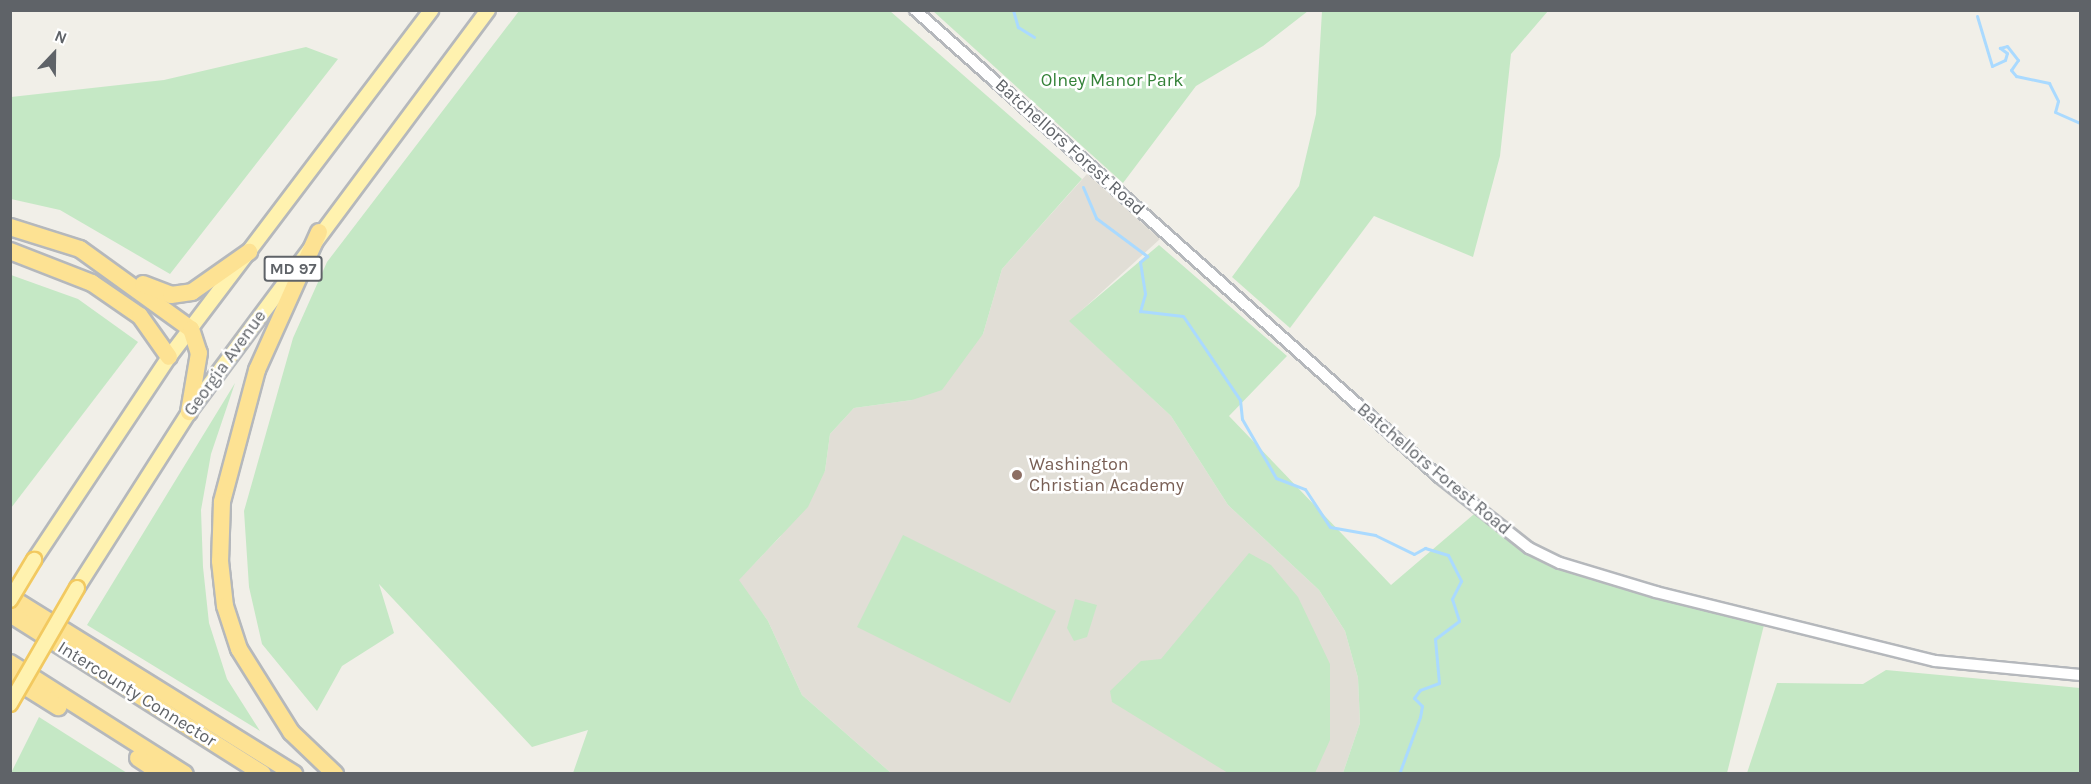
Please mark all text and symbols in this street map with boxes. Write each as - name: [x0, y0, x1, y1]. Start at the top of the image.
- north arrow: [24, 24, 84, 84]
- text: N: [52, 26, 70, 48]
- park label: Olney Manor Park: [1041, 69, 1183, 91]
- street label: Batchellors Forest Road: [991, 74, 1149, 220]
- road number: MD 97: [263, 256, 323, 282]
- street label: Georgia Avenue: [179, 306, 271, 420]
- street label: Batchellors Forest Road: [1353, 398, 1515, 540]
- place label: Washington Christian Academy: [1029, 454, 1184, 496]
- marker: Washington Christian Academy: [1010, 468, 1024, 482]
- street label: Intercounty Connector: [54, 636, 220, 752]

